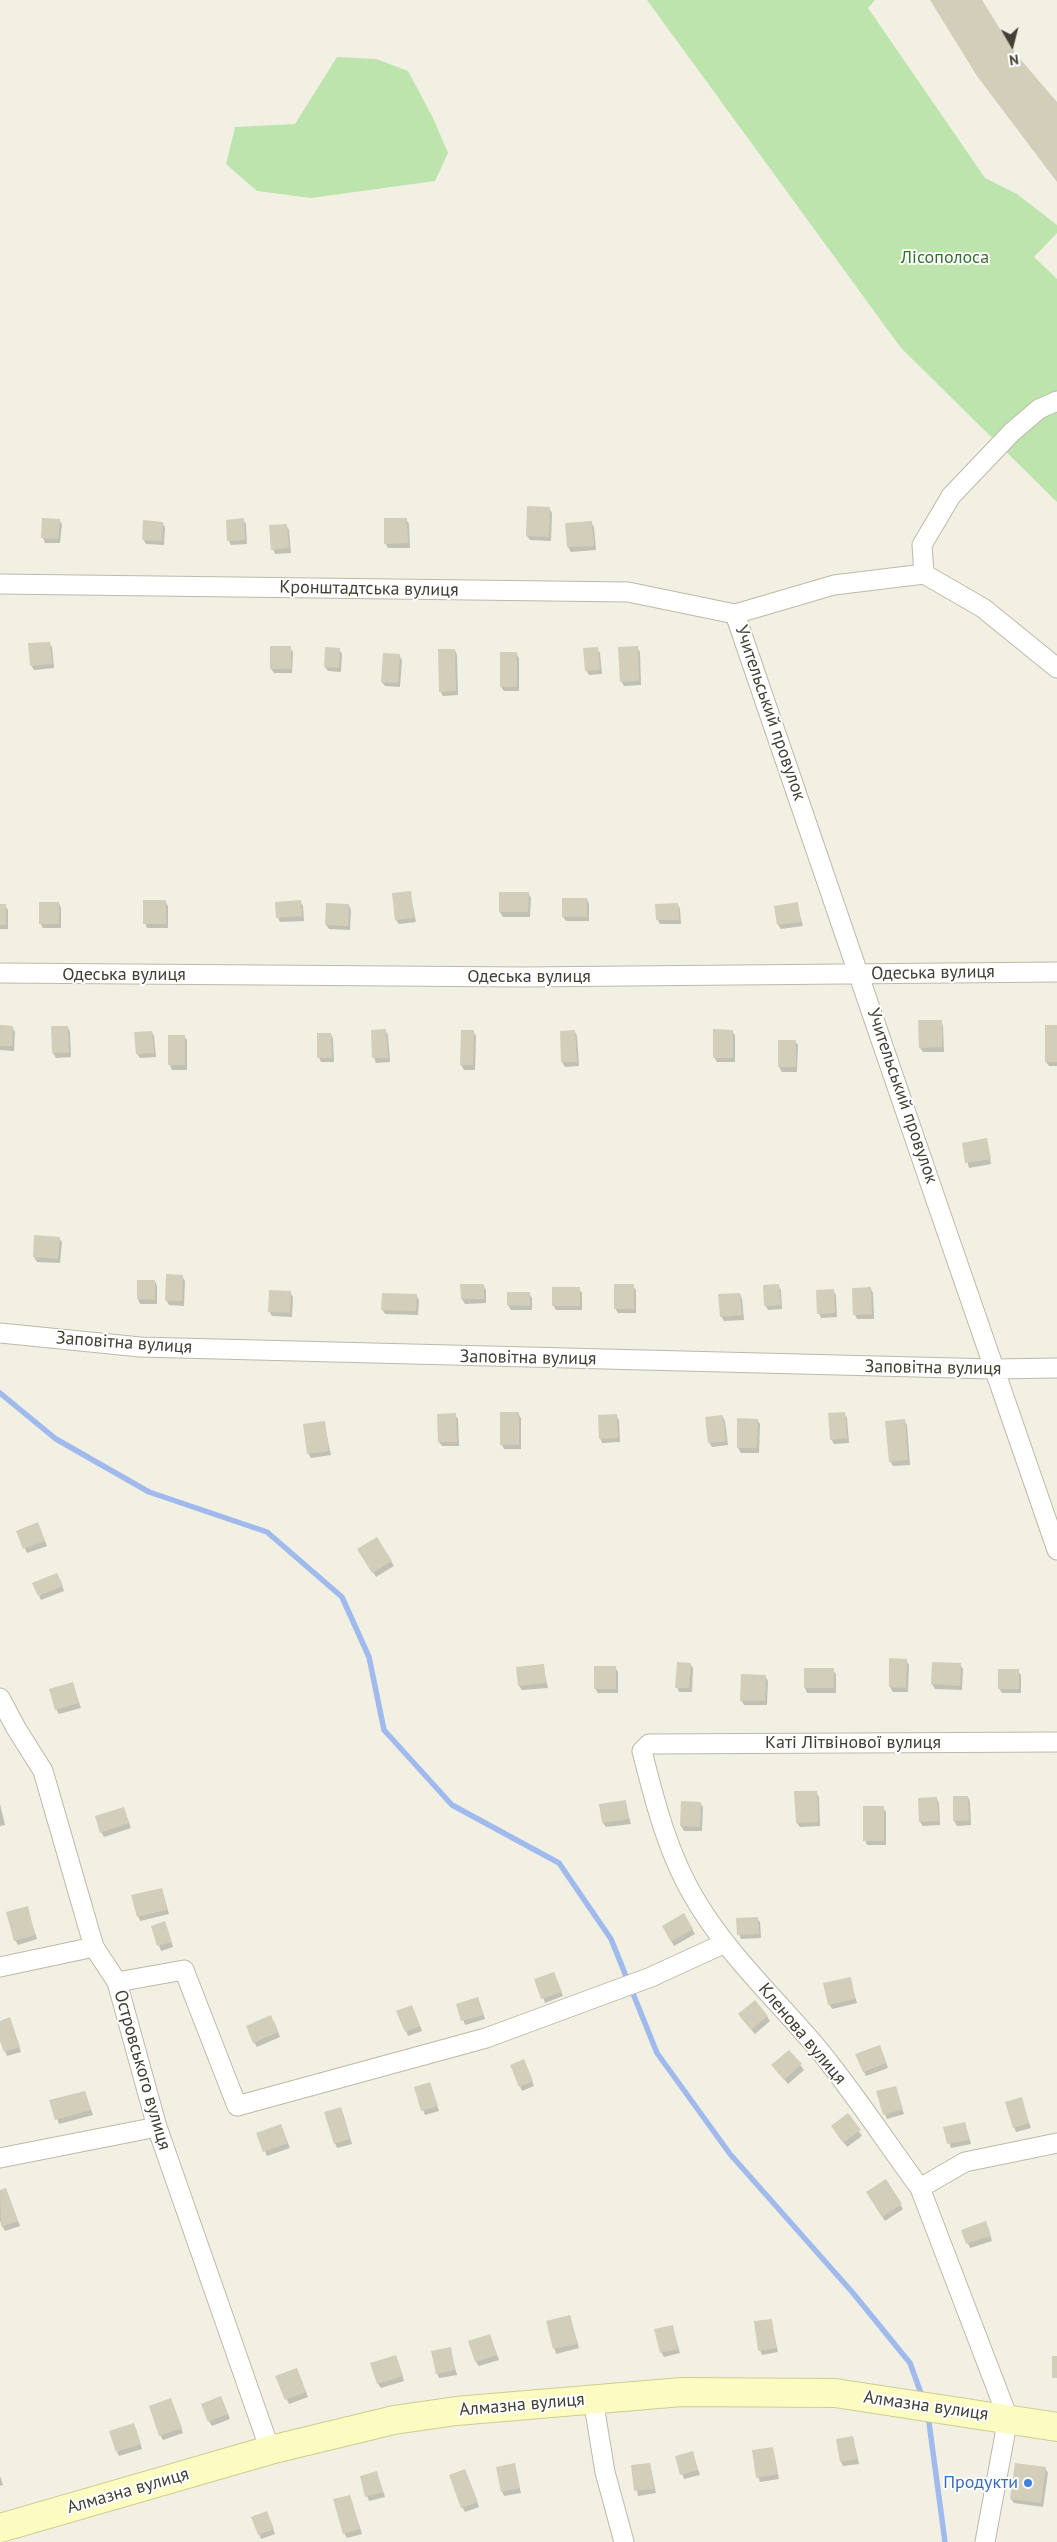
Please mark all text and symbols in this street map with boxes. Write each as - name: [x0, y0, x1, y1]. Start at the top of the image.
- north arrow: [987, 20, 1037, 70]
- text: N: [1008, 50, 1020, 69]
- park label: Лісополоса: [901, 247, 989, 269]
- street label: Кронштадтська вулиця: [279, 577, 459, 601]
- street label: Учительський провулок: [730, 623, 810, 803]
- street label: Одеська вулиця: [871, 961, 995, 985]
- street label: Одеська вулиця: [62, 964, 186, 986]
- street label: Одеська вулиця: [467, 966, 591, 988]
- street label: Учительський провулок: [862, 1006, 942, 1186]
- street label: Заповітна вулиця: [55, 1327, 193, 1359]
- street label: Заповітна вулиця: [459, 1346, 597, 1370]
- street label: Заповітна вулиця: [864, 1356, 1002, 1380]
- street label: Каті Літвінової вулиця: [765, 1732, 941, 1754]
- street label: Кленова вулиця: [753, 1979, 851, 2089]
- street label: Островського вулиця: [109, 1988, 175, 2152]
- street label: Алмазна вулиця: [862, 2387, 990, 2425]
- street label: Алмазна вулиця: [458, 2389, 586, 2421]
- street label: Алмазна вулиця: [65, 2463, 191, 2519]
- place label: Продукти: [943, 2472, 1018, 2494]
- marker: Продукти: [1022, 2477, 1034, 2489]

